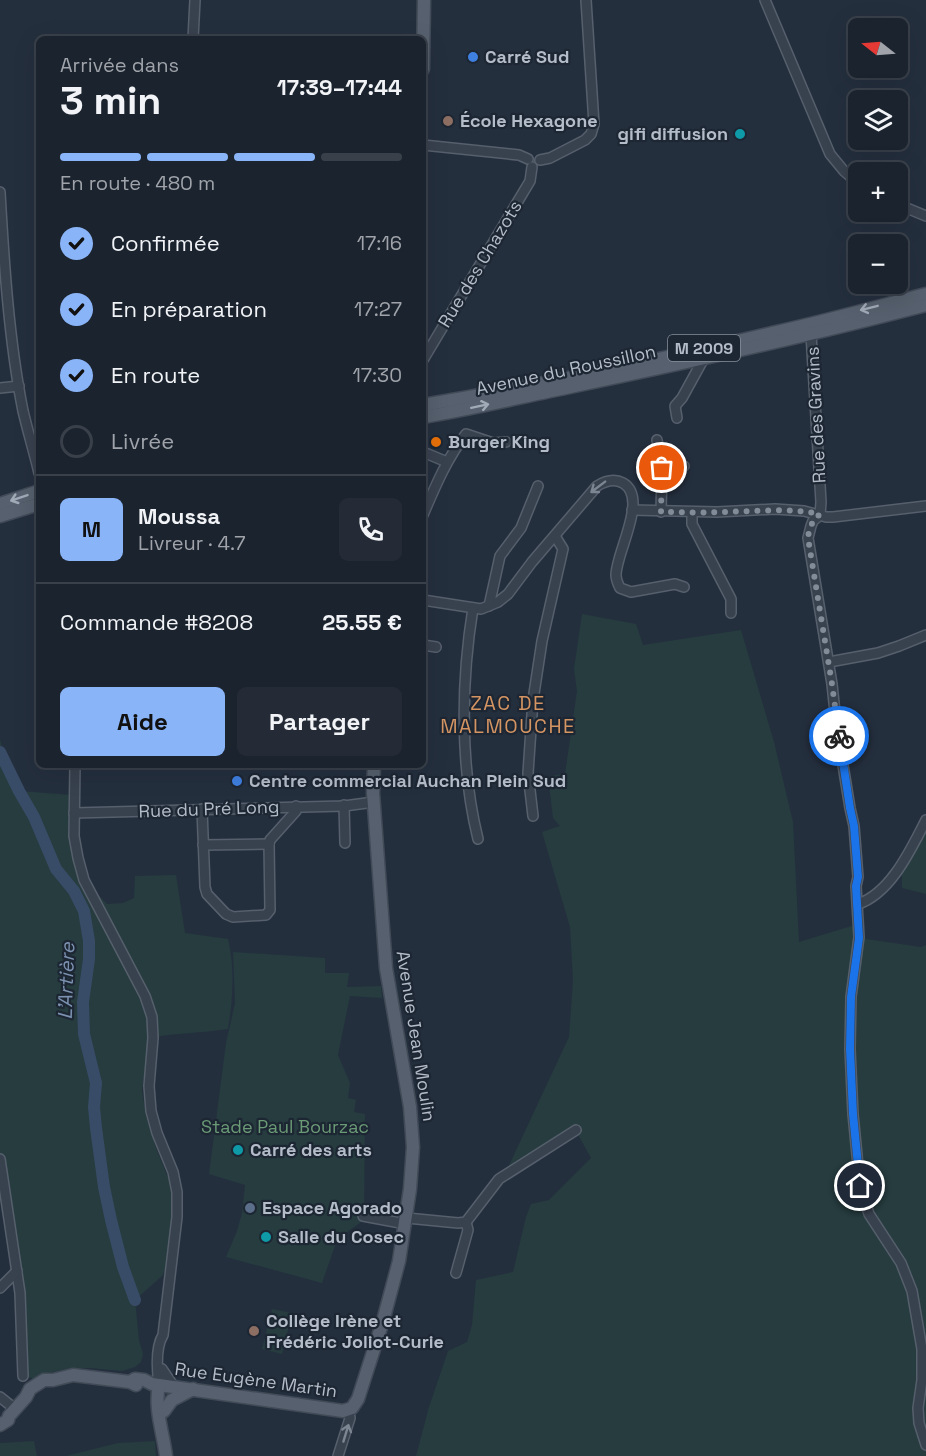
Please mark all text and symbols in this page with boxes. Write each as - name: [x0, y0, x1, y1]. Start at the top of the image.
- north arrow: [848, 18, 908, 78]
- map controls: [848, 18, 908, 294]
- place label: Carré Sud: [485, 45, 569, 68]
- marker: Carré Sud: [466, 50, 480, 64]
- text: Arrivée dans: [60, 52, 179, 78]
- text: 17:39–17:44: [277, 73, 402, 101]
- text: 3 min: [60, 76, 161, 125]
- button: layers: [848, 90, 908, 150]
- place label: École Hexagone: [460, 109, 598, 132]
- marker: École Hexagone: [441, 114, 455, 128]
- place label: gifi diffusion: [618, 122, 728, 145]
- marker: gifi diffusion: [733, 127, 747, 141]
- button: +: [848, 162, 908, 222]
- text: En route · 480 m: [60, 170, 215, 196]
- street label: Rue des Chazots: [432, 196, 527, 332]
- icon: check: [60, 227, 93, 260]
- text: Confirmée: [111, 229, 220, 257]
- text: 17:16: [357, 230, 402, 256]
- button: −: [848, 234, 908, 294]
- icon: check: [60, 293, 93, 326]
- text: En préparation: [111, 295, 267, 323]
- text: 17:27: [354, 296, 402, 322]
- one-way arrow: [860, 303, 879, 315]
- road number: M 2009: [668, 335, 740, 361]
- street label: Avenue du Roussillon: [474, 339, 658, 400]
- street label: Rue des Gravins: [800, 346, 831, 484]
- icon: check: [60, 359, 93, 392]
- text: En route: [111, 361, 200, 389]
- text: 17:30: [352, 362, 402, 388]
- one-way arrow: [471, 400, 490, 412]
- text: Livrée: [111, 427, 174, 455]
- place label: Burger King: [448, 430, 550, 453]
- marker: Burger King: [429, 435, 443, 449]
- pin: [636, 442, 687, 493]
- icon: bag: [645, 451, 678, 484]
- one-way arrow: [591, 481, 607, 493]
- one-way arrow: [11, 493, 29, 504]
- button: phone: [339, 498, 402, 561]
- text: Moussa: [138, 502, 220, 530]
- text: M: [82, 515, 101, 543]
- text: Livreur · 4.7: [138, 530, 246, 556]
- text: Commande #8208: [60, 608, 253, 636]
- text: 25.55 €: [322, 608, 402, 636]
- button: Aide: [60, 687, 225, 756]
- button: Partager: [237, 687, 402, 756]
- district label: ZAC DE MALMOUCHE: [440, 690, 576, 739]
- courier: [809, 706, 869, 766]
- icon: bike: [823, 720, 856, 753]
- place label: Centre commercial Auchan Plein Sud: [249, 769, 566, 792]
- marker: Centre commercial Auchan Plein Sud: [230, 774, 244, 788]
- street label: Rue du Pré Long: [138, 795, 280, 822]
- water label: L'Artière: [52, 941, 80, 1020]
- street label: Avenue Jean Moulin: [392, 949, 441, 1123]
- park label: Stade Paul Bourzac: [201, 1115, 369, 1138]
- place label: Carré des arts: [250, 1138, 372, 1161]
- marker: Carré des arts: [231, 1143, 245, 1157]
- pin: [834, 1160, 885, 1211]
- icon: home: [843, 1169, 876, 1202]
- place label: Espace Agorado: [262, 1196, 402, 1219]
- marker: Espace Agorado: [243, 1201, 257, 1215]
- place label: Salle du Cosec: [278, 1225, 404, 1248]
- marker: Salle du Cosec: [259, 1230, 273, 1244]
- place label: Collège Irène et Frédéric Joliot-Curie: [266, 1309, 444, 1353]
- marker: Collège Irène et Frédéric Joliot-Curie: [247, 1324, 261, 1338]
- street label: Rue Eugène Martin: [173, 1357, 339, 1402]
- one-way arrow: [341, 1424, 352, 1443]

